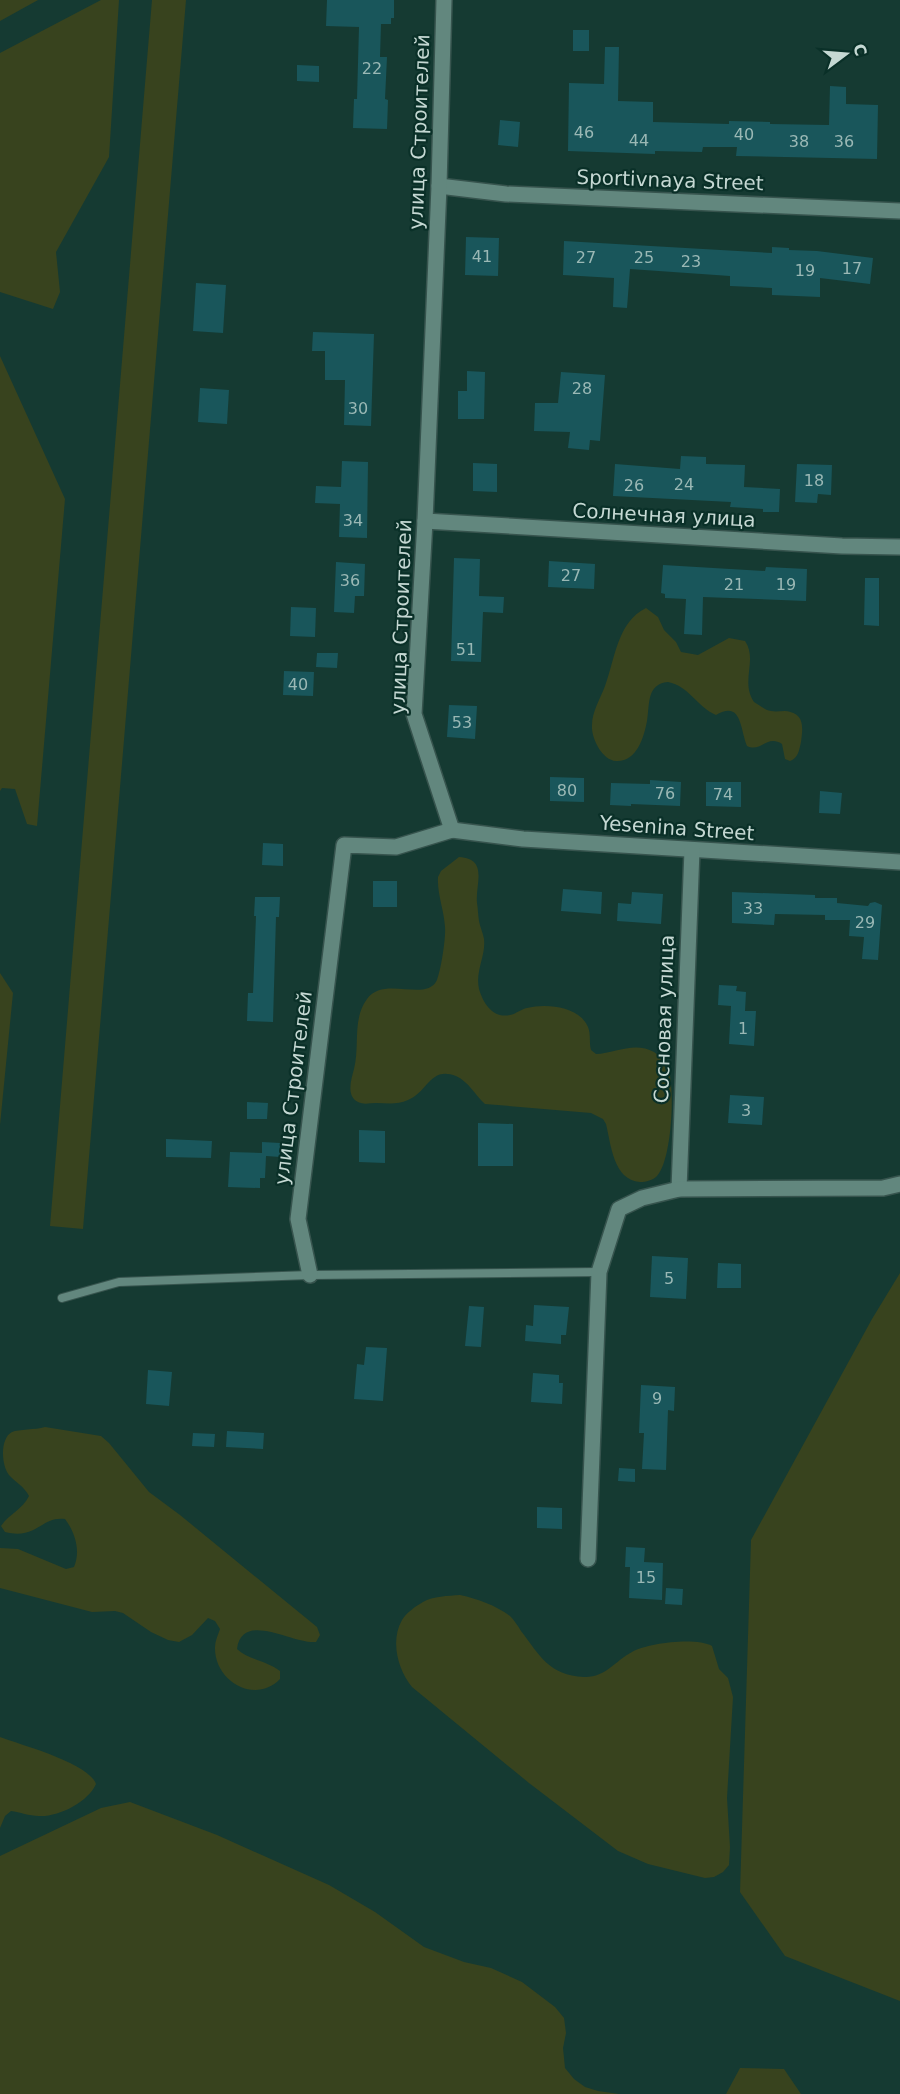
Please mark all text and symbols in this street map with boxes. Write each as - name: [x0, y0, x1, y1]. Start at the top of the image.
- north arrow: [816, 24, 876, 84]
- street label: улица Строителей: [404, 34, 434, 230]
- text: С: [849, 42, 871, 58]
- house number: 22: [362, 59, 382, 78]
- house number: 46: [574, 123, 594, 142]
- house number: 40: [734, 125, 754, 144]
- house number: 44: [629, 131, 649, 150]
- house number: 38: [789, 132, 809, 151]
- house number: 36: [834, 132, 854, 151]
- street label: Sportivnaya Street: [576, 165, 764, 195]
- house number: 41: [472, 247, 492, 266]
- house number: 27: [576, 248, 596, 267]
- house number: 25: [634, 248, 654, 267]
- house number: 23: [681, 252, 701, 271]
- house number: 17: [842, 259, 862, 278]
- house number: 19: [795, 261, 815, 280]
- house number: 28: [572, 379, 592, 398]
- house number: 30: [348, 399, 368, 418]
- house number: 18: [804, 471, 824, 490]
- house number: 24: [674, 475, 694, 494]
- house number: 26: [624, 476, 644, 495]
- street label: Солнечная улица: [572, 498, 756, 532]
- house number: 34: [343, 511, 363, 530]
- street label: улица Строителей: [386, 519, 416, 715]
- house number: 27: [561, 566, 581, 585]
- house number: 36: [340, 571, 360, 590]
- house number: 21: [724, 575, 744, 594]
- house number: 19: [776, 575, 796, 594]
- house number: 51: [456, 640, 476, 659]
- house number: 40: [288, 675, 308, 694]
- house number: 53: [452, 713, 472, 732]
- house number: 80: [557, 781, 577, 800]
- house number: 76: [655, 784, 675, 803]
- house number: 74: [713, 785, 733, 804]
- street label: Yesenina Street: [598, 811, 755, 845]
- house number: 33: [743, 899, 763, 918]
- house number: 29: [855, 913, 875, 932]
- street label: Сосновая улица: [649, 934, 679, 1104]
- street label: улица Строителей: [269, 990, 317, 1186]
- house number: 1: [738, 1019, 748, 1038]
- house number: 3: [741, 1101, 751, 1120]
- house number: 5: [664, 1269, 674, 1288]
- house number: 9: [652, 1389, 662, 1408]
- house number: 15: [636, 1568, 656, 1587]

